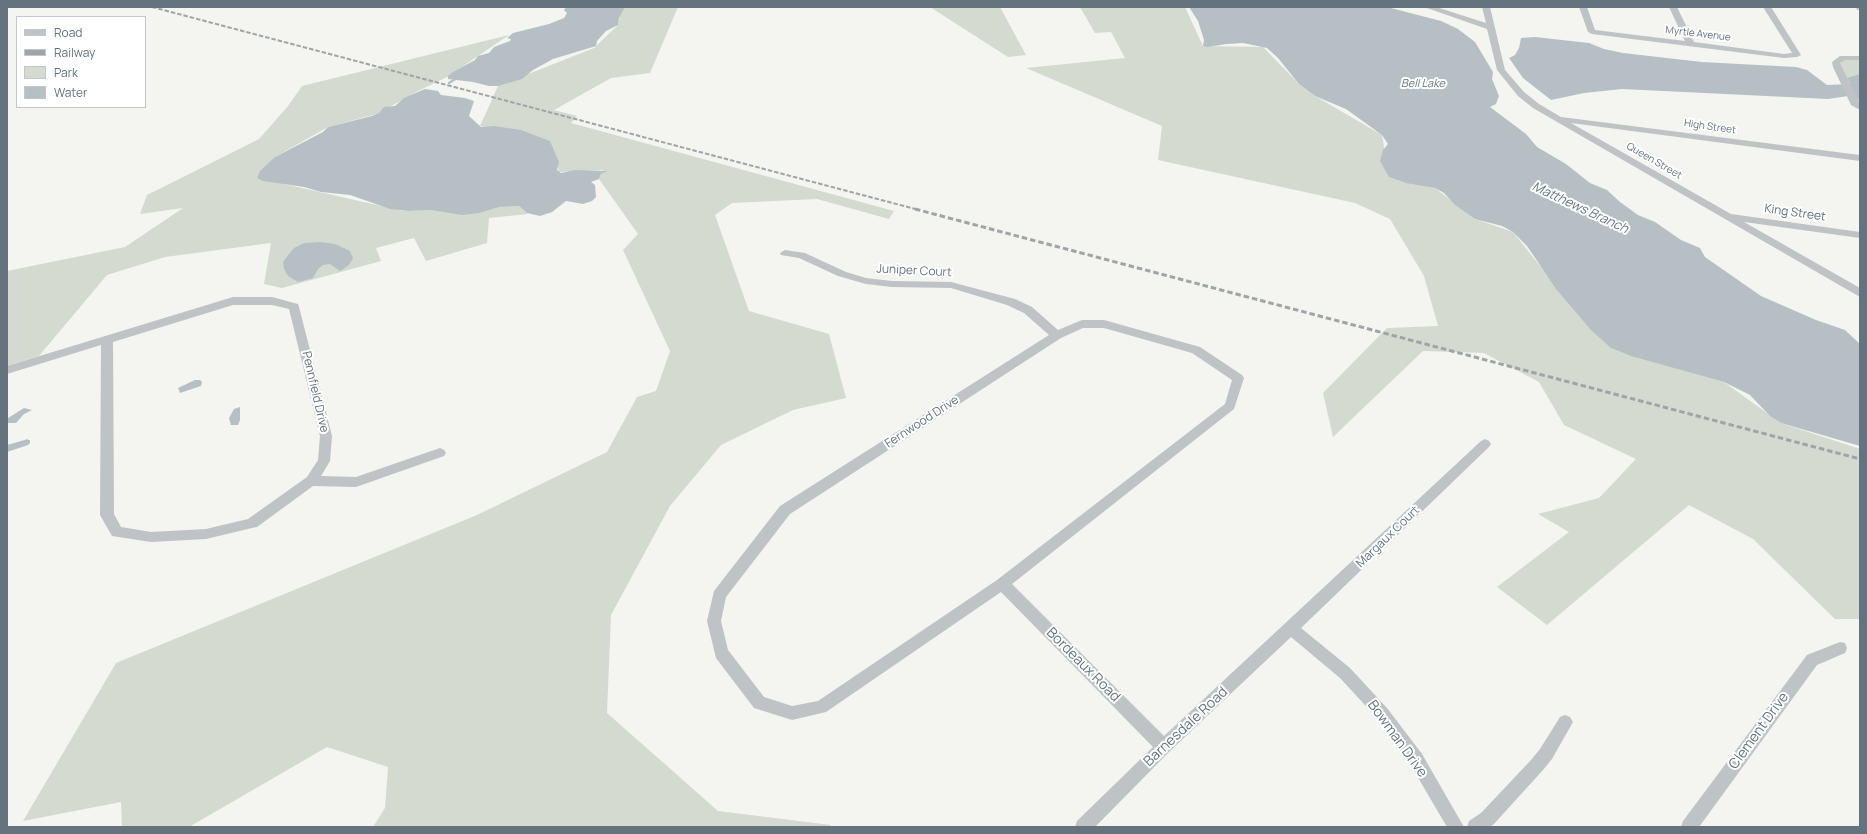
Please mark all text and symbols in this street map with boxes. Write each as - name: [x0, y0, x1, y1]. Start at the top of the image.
- legend: [16, 16, 146, 108]
- text: Road: [54, 24, 82, 41]
- street label: Myrtle Avenue: [1665, 24, 1731, 44]
- text: Railway: [54, 44, 95, 61]
- text: Park: [54, 64, 78, 81]
- water label: Bell Lake: [1401, 77, 1445, 91]
- text: Water: [54, 84, 87, 101]
- street label: High Street: [1683, 117, 1737, 137]
- street label: Queen Street: [1624, 140, 1684, 182]
- water label: Matthews Branch: [1529, 179, 1631, 237]
- street label: King Street: [1763, 202, 1827, 224]
- street label: Juniper Court: [876, 262, 952, 280]
- street label: Pennfield Drive: [299, 350, 331, 434]
- street label: Fernwood Drive: [882, 393, 962, 451]
- street label: Margaux Court: [1353, 503, 1423, 571]
- street label: Bordeaux Road: [1043, 625, 1123, 705]
- street label: Barnesdale Road: [1141, 684, 1231, 770]
- street label: Clement Drive: [1726, 689, 1792, 773]
- street label: Bowman Drive: [1364, 697, 1430, 781]

